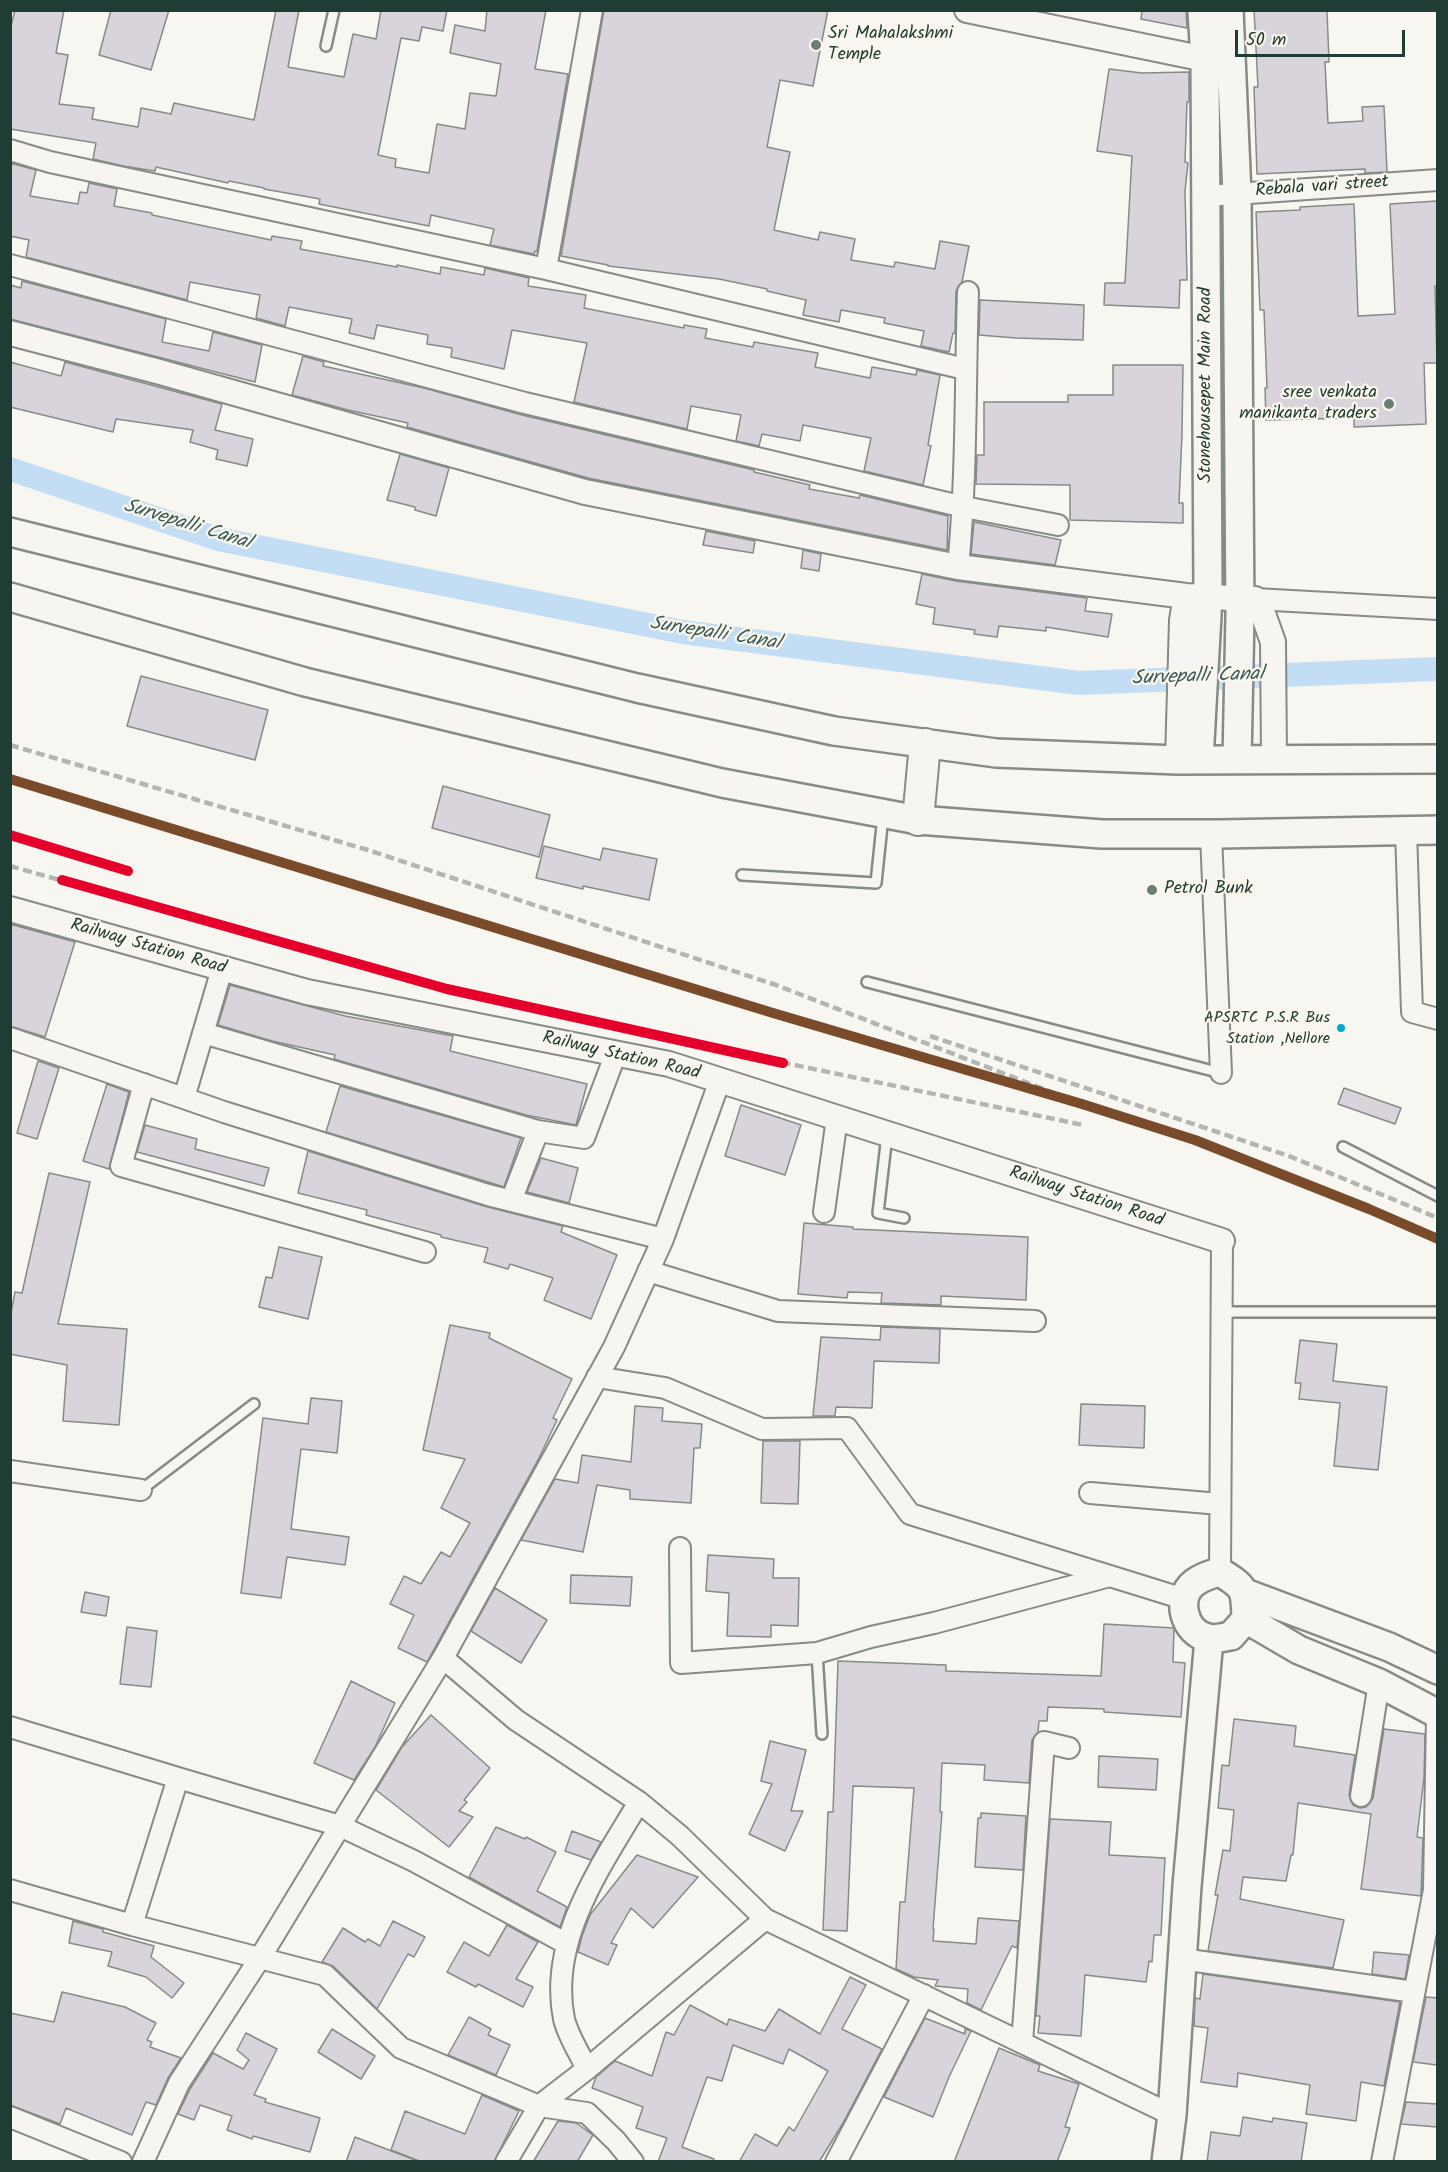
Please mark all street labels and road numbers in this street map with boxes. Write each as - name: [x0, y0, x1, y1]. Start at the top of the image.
- street label: Rebala vari street: [1254, 173, 1390, 203]
- street label: Stonehousepet Main Road: [1196, 287, 1218, 483]
- street label: Railway Station Road: [68, 915, 228, 981]
- street label: Railway Station Road: [540, 1028, 702, 1086]
- street label: Railway Station Road: [1006, 1163, 1166, 1233]

